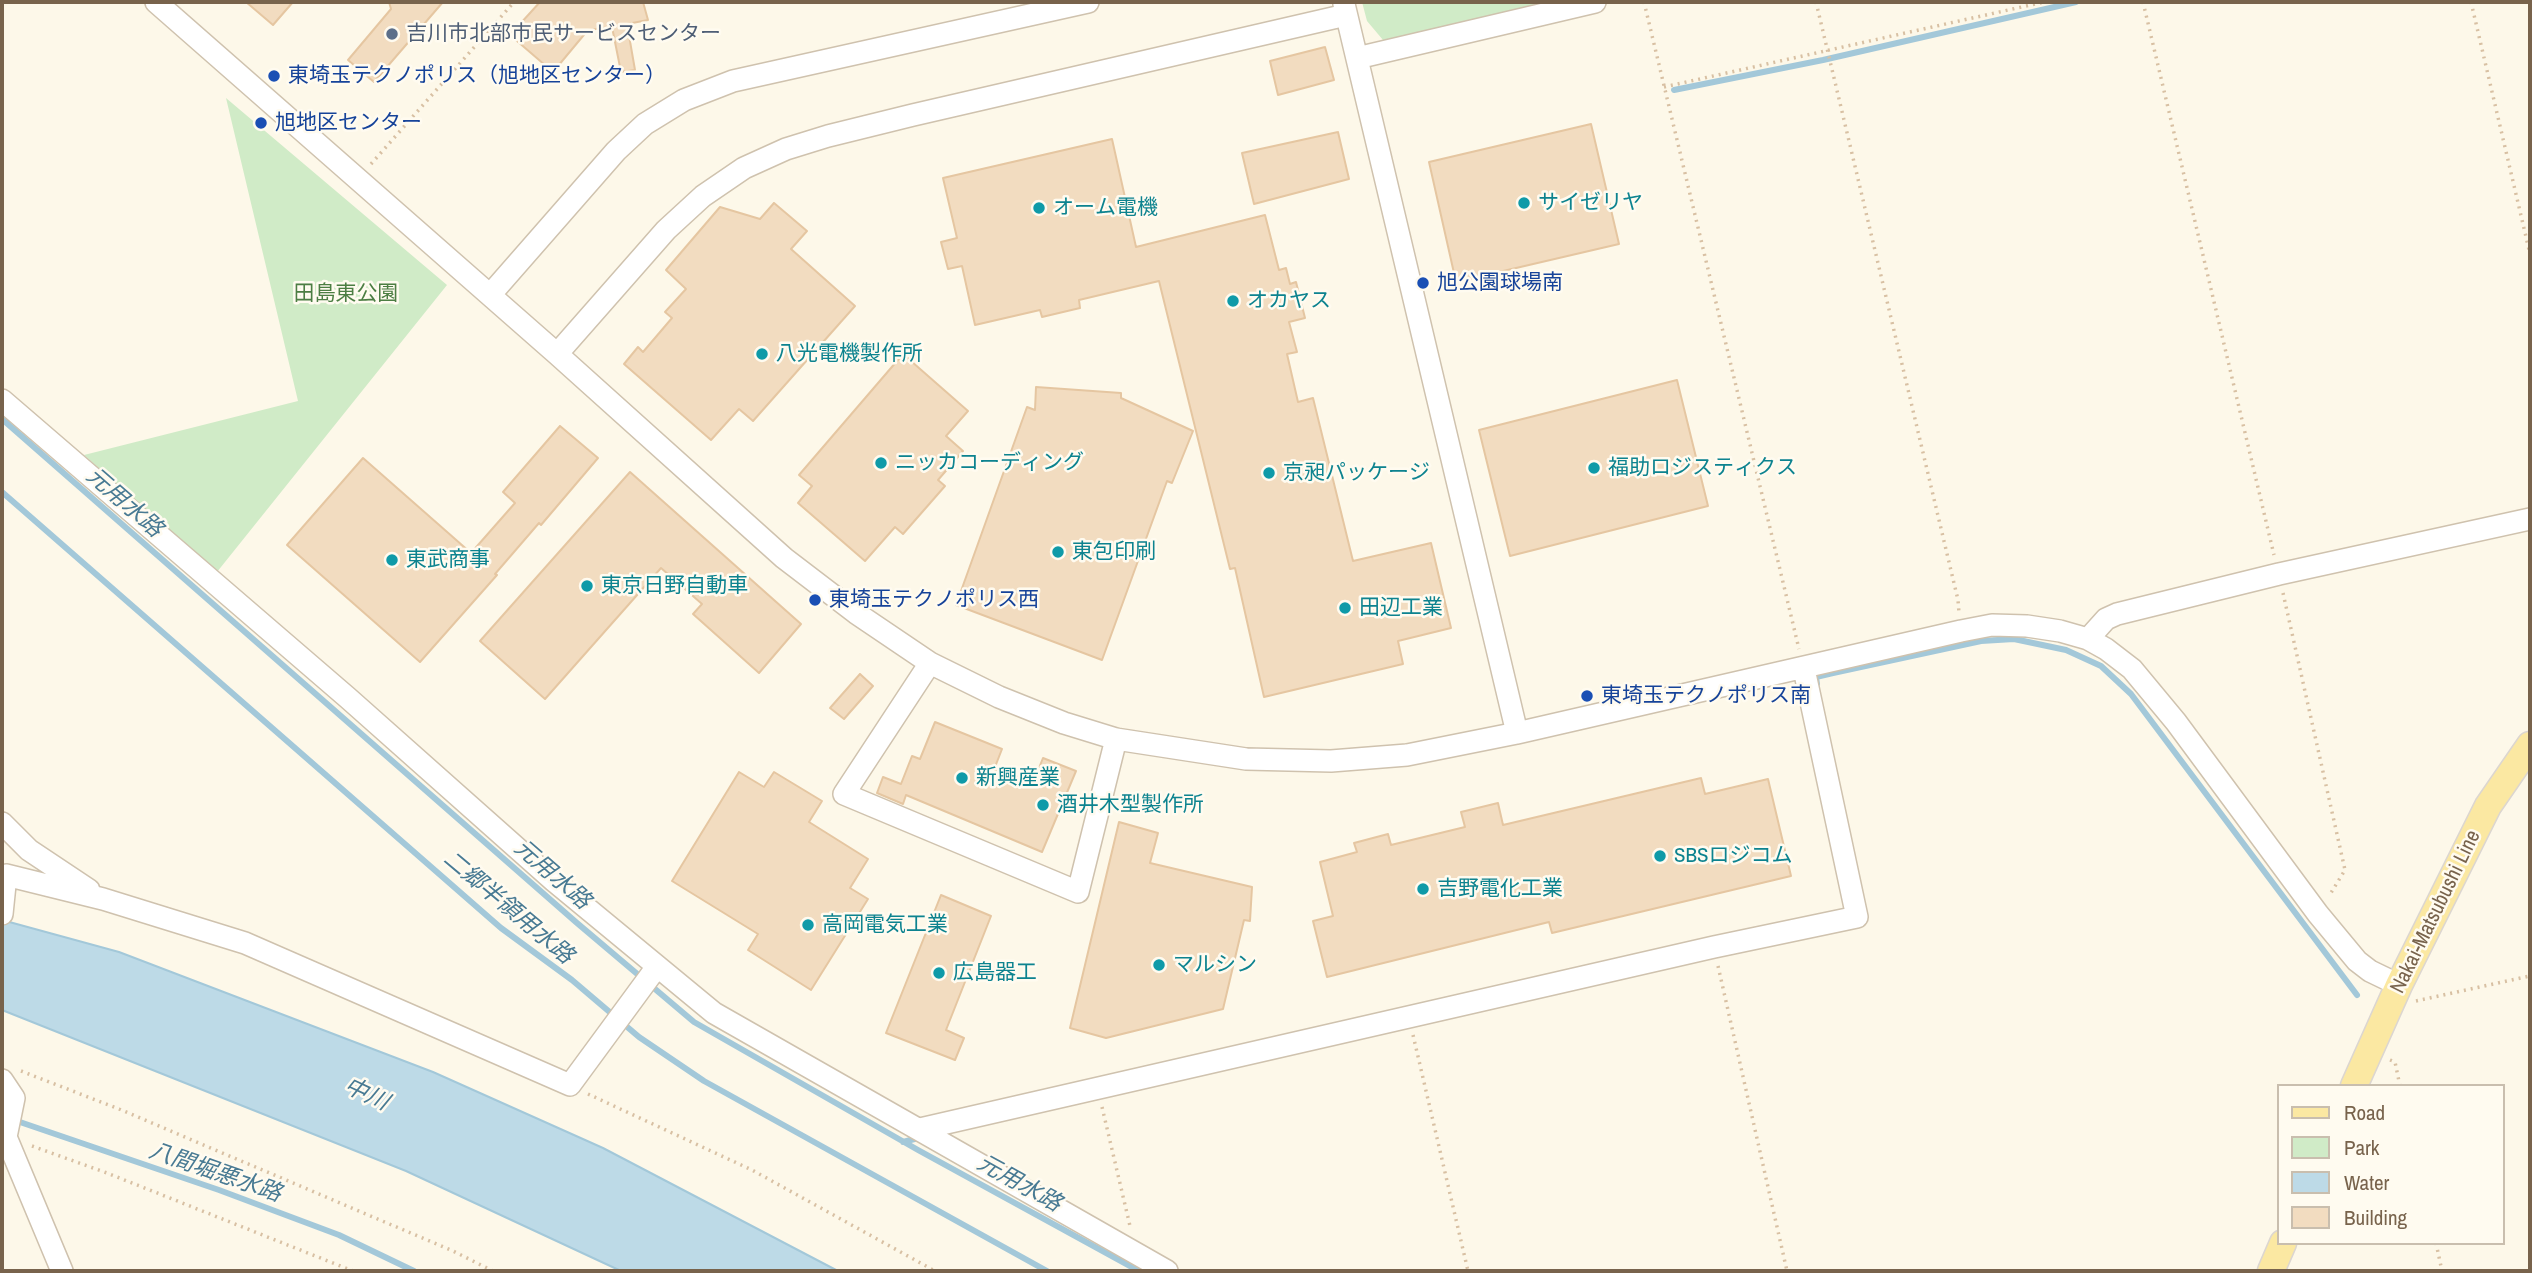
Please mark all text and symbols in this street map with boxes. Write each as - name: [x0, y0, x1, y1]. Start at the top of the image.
- place label: 吉川市北部市民サービスセンター: [406, 21, 721, 47]
- marker: 吉川市北部市民サービスセンター: [384, 26, 400, 42]
- place label: 東埼玉テクノポリス（旭地区センター）: [288, 63, 666, 89]
- marker: 東埼玉テクノポリス（旭地区センター）: [266, 68, 282, 84]
- place label: 旭地区センター: [275, 110, 422, 136]
- marker: 旭地区センター: [253, 115, 269, 131]
- place label: サイゼリヤ: [1538, 190, 1643, 216]
- place label: オーム電機: [1053, 195, 1158, 221]
- marker: サイゼリヤ: [1516, 195, 1532, 211]
- marker: オーム電機: [1031, 200, 1047, 216]
- place label: 旭公園球場南: [1437, 270, 1563, 296]
- marker: 旭公園球場南: [1415, 275, 1431, 291]
- park label: 田島東公園: [294, 281, 398, 307]
- place label: オカヤス: [1247, 288, 1331, 314]
- marker: オカヤス: [1225, 293, 1241, 309]
- place label: 八光電機製作所: [776, 341, 923, 367]
- marker: 八光電機製作所: [754, 346, 770, 362]
- place label: ニッカコーディング: [895, 450, 1084, 476]
- marker: ニッカコーディング: [873, 455, 889, 471]
- place label: 福助ロジスティクス: [1608, 455, 1797, 481]
- place label: 京昶パッケージ: [1283, 460, 1430, 486]
- marker: 福助ロジスティクス: [1586, 460, 1602, 476]
- water label: 元用水路: [80, 462, 168, 544]
- marker: 京昶パッケージ: [1261, 465, 1277, 481]
- place label: 東包印刷: [1072, 539, 1156, 565]
- marker: 東包印刷: [1050, 544, 1066, 560]
- place label: 東武商事: [406, 547, 490, 573]
- marker: 東武商事: [384, 552, 400, 568]
- place label: 東京日野自動車: [601, 573, 748, 599]
- marker: 東京日野自動車: [579, 578, 595, 594]
- place label: 東埼玉テクノポリス西: [829, 587, 1039, 613]
- marker: 東埼玉テクノポリス西: [807, 592, 823, 608]
- place label: 田辺工業: [1359, 595, 1443, 621]
- marker: 田辺工業: [1337, 600, 1353, 616]
- place label: 東埼玉テクノポリス南: [1601, 683, 1811, 709]
- marker: 東埼玉テクノポリス南: [1579, 688, 1595, 704]
- place label: 新興産業: [976, 765, 1060, 791]
- marker: 新興産業: [954, 770, 970, 786]
- place label: 酒井木型製作所: [1057, 792, 1204, 818]
- marker: 酒井木型製作所: [1035, 797, 1051, 813]
- street label: Nakai-Matsubushi Line: [2386, 826, 2486, 998]
- water label: 元用水路: [508, 834, 596, 916]
- place label: SBSロジコム: [1674, 843, 1792, 869]
- water label: 二郷半領用水路: [437, 846, 579, 970]
- marker: SBSロジコム: [1652, 848, 1668, 864]
- place label: 吉野電化工業: [1437, 876, 1563, 902]
- marker: 吉野電化工業: [1415, 881, 1431, 897]
- place label: 高岡電気工業: [822, 912, 948, 938]
- marker: 高岡電気工業: [800, 917, 816, 933]
- place label: マルシン: [1173, 952, 1257, 978]
- marker: マルシン: [1151, 957, 1167, 973]
- place label: 広島器工: [953, 960, 1037, 986]
- marker: 広島器工: [931, 965, 947, 981]
- water label: 中川: [339, 1073, 393, 1117]
- legend: [2276, 1084, 2504, 1245]
- text: Road: [2344, 1098, 2385, 1127]
- text: Park: [2344, 1133, 2379, 1162]
- water label: 八間堀悪水路: [145, 1137, 285, 1209]
- water label: 元用水路: [972, 1150, 1066, 1218]
- text: Water: [2344, 1168, 2389, 1197]
- text: Building: [2344, 1203, 2407, 1232]

